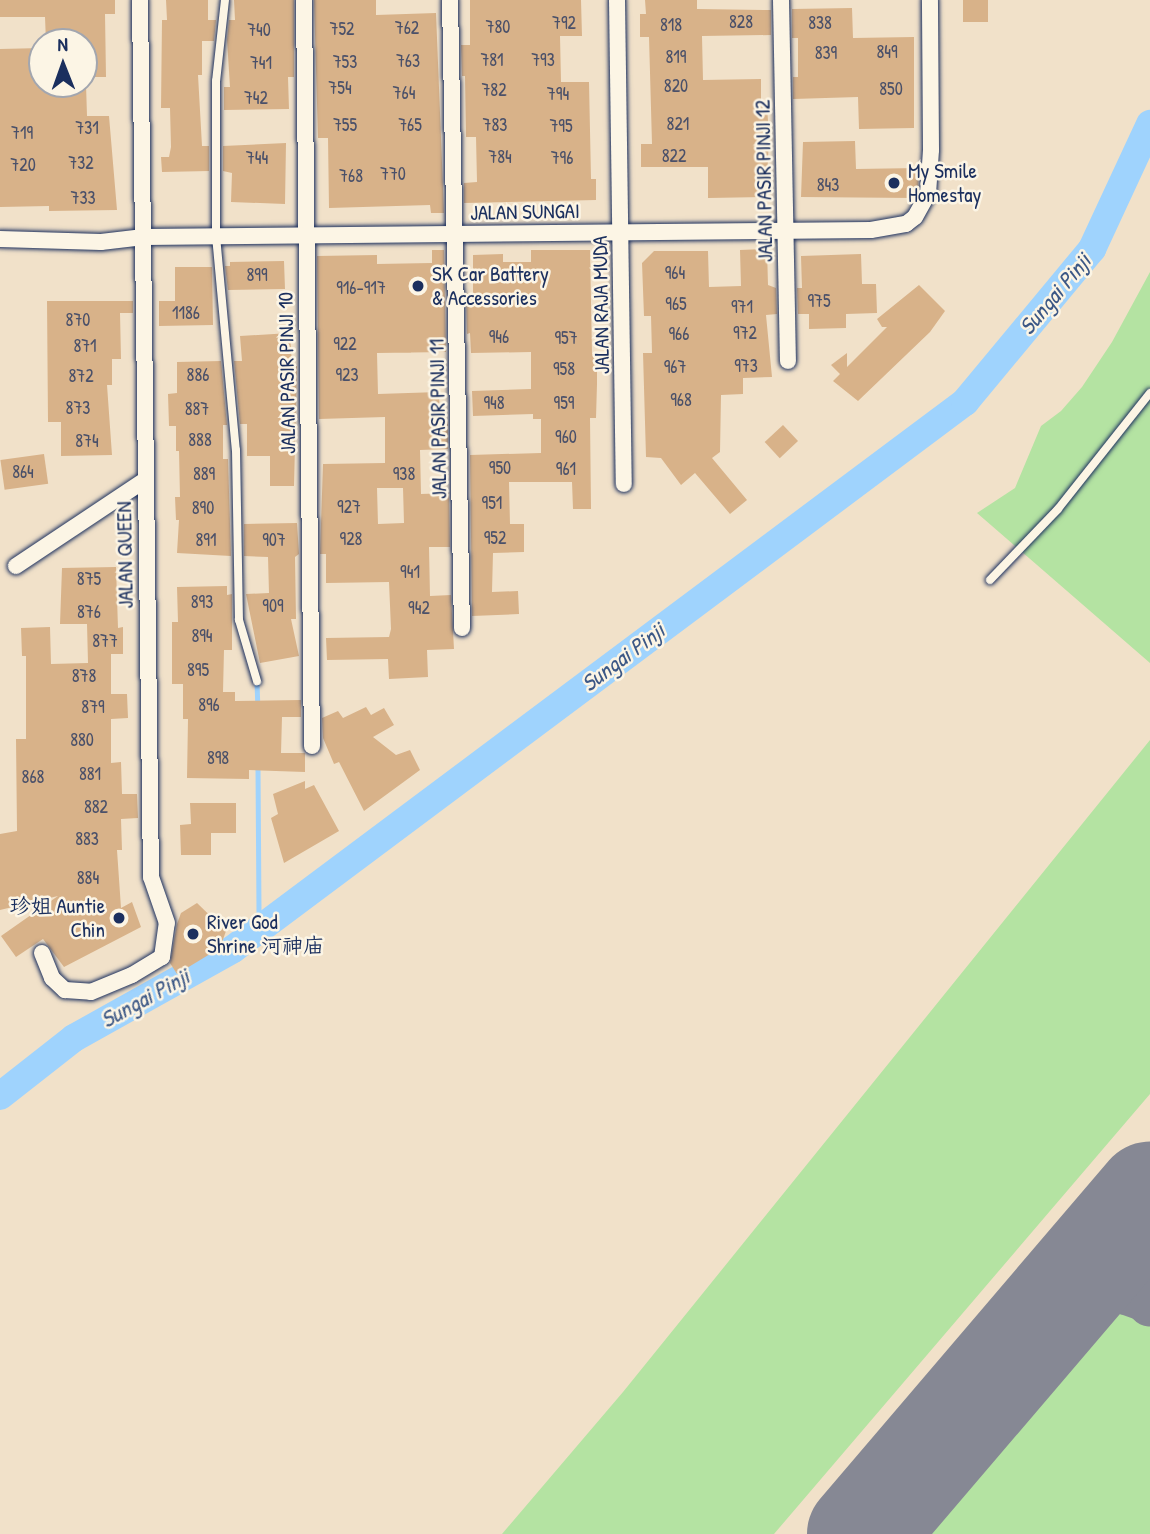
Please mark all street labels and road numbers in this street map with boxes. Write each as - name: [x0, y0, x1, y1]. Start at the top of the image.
- street label: JALAN PASIR PINJI 12: [750, 100, 778, 262]
- street label: JALAN SUNGAI: [470, 198, 580, 226]
- street label: JALAN RAJA MUDA: [587, 235, 615, 375]
- street label: JALAN PASIR PINJI 10: [273, 292, 301, 454]
- street label: JALAN PASIR PINJI 11: [424, 339, 452, 499]
- street label: JALAN QUEEN: [111, 501, 139, 609]

